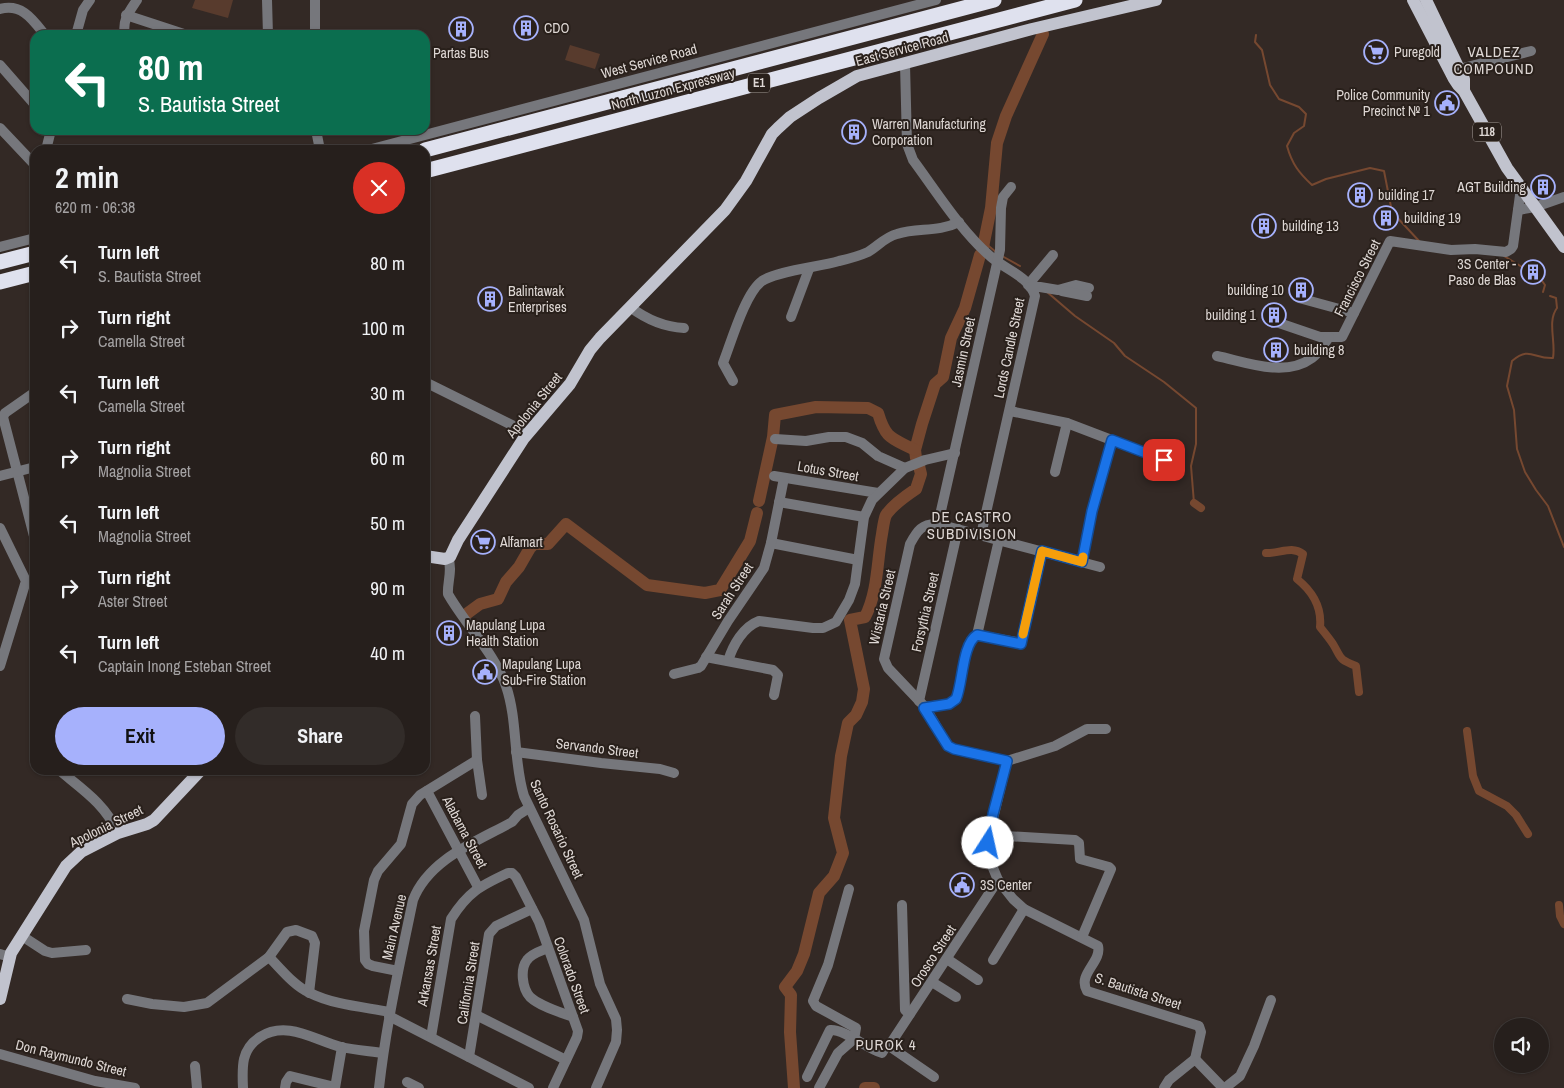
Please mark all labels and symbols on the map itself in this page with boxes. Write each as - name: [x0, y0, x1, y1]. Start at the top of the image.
- building icon: CDO: [513, 15, 539, 41]
- building icon: Partas Bus: [448, 16, 474, 42]
- place label: CDO: [544, 19, 570, 37]
- street label: East Service Road: [853, 28, 951, 70]
- supermarket icon: Puregold: [1363, 39, 1389, 65]
- street label: West Service Road: [599, 40, 699, 82]
- district label: VALDEZ COMPOUND: [1453, 41, 1535, 79]
- place label: Puregold: [1394, 43, 1440, 61]
- place label: Partas Bus: [433, 44, 489, 62]
- street label: North Luzon Expressway: [609, 64, 737, 114]
- road number: E1: [748, 74, 770, 92]
- place label: Police Community Precinct № 1: [1336, 86, 1431, 120]
- public building icon: Police Community Precinct № 1: [1434, 90, 1460, 116]
- place label: Warren Manufacturing Corporation: [872, 115, 986, 149]
- building icon: Warren Manufacturing Corporation: [841, 119, 867, 145]
- road number: 118: [1473, 122, 1501, 142]
- building icon: AGT Building: [1530, 174, 1556, 200]
- place label: AGT Building: [1456, 178, 1527, 196]
- building icon: building 17: [1347, 182, 1373, 208]
- place label: building 17: [1378, 186, 1435, 204]
- building icon: building 19: [1373, 205, 1399, 231]
- place label: building 19: [1404, 209, 1461, 227]
- building icon: building 13: [1251, 213, 1277, 239]
- place label: building 13: [1282, 217, 1339, 235]
- street label: Francisco Street: [1330, 236, 1384, 320]
- place label: 3S Center - Paso de Blas: [1448, 255, 1516, 289]
- building icon: 3S Center - Paso de Blas: [1520, 259, 1546, 285]
- building icon: building 10: [1288, 277, 1314, 303]
- place label: building 10: [1227, 281, 1284, 299]
- place label: Balintawak Enterprises: [508, 282, 567, 316]
- building icon: Balintawak Enterprises: [477, 286, 503, 312]
- street label: Lords Candle Street: [990, 296, 1028, 400]
- building icon: building 1: [1261, 302, 1287, 328]
- place label: building 1: [1206, 306, 1257, 324]
- street label: Jasmin Street: [947, 315, 979, 389]
- building icon: building 8: [1263, 337, 1289, 363]
- place label: building 8: [1294, 341, 1344, 359]
- street label: Apolonia Street: [501, 369, 566, 442]
- pin: [1143, 439, 1185, 481]
- street label: Lotus Street: [796, 457, 860, 485]
- district label: DE CASTRO SUBDIVISION: [927, 506, 1017, 544]
- supermarket icon: Alfamart: [470, 529, 496, 555]
- place label: Alfamart: [499, 533, 543, 551]
- street label: Sarah Street: [707, 559, 757, 623]
- street label: Wistaria Street: [865, 568, 899, 646]
- street label: Forsythia Street: [907, 570, 943, 654]
- place label: Mapulang Lupa Health Station: [466, 616, 546, 650]
- building icon: Mapulang Lupa Health Station: [436, 620, 462, 646]
- place label: Mapulang Lupa Sub-Fire Station: [502, 655, 586, 689]
- public building icon: Mapulang Lupa Sub-Fire Station: [472, 659, 498, 685]
- street label: Servando Street: [555, 734, 639, 762]
- street label: Santo Rosario Street: [526, 777, 588, 881]
- street label: Alabama Street: [438, 792, 492, 871]
- street label: Apolonia Street: [66, 801, 146, 852]
- position arrow: [961, 816, 1013, 868]
- public building icon: 3S Center: [949, 872, 975, 898]
- place label: 3S Center: [980, 876, 1032, 894]
- street label: Main Avenue: [378, 892, 410, 962]
- street label: Orosco Street: [906, 921, 960, 991]
- street label: Arkansas Street: [413, 924, 445, 1009]
- street label: Colorado Street: [550, 934, 594, 1016]
- street label: California Street: [453, 940, 483, 1026]
- street label: S. Bautista Street: [1092, 969, 1184, 1013]
- district label: PUROK 4: [855, 1034, 917, 1055]
- street label: Don Raymundo Street: [14, 1036, 128, 1080]

